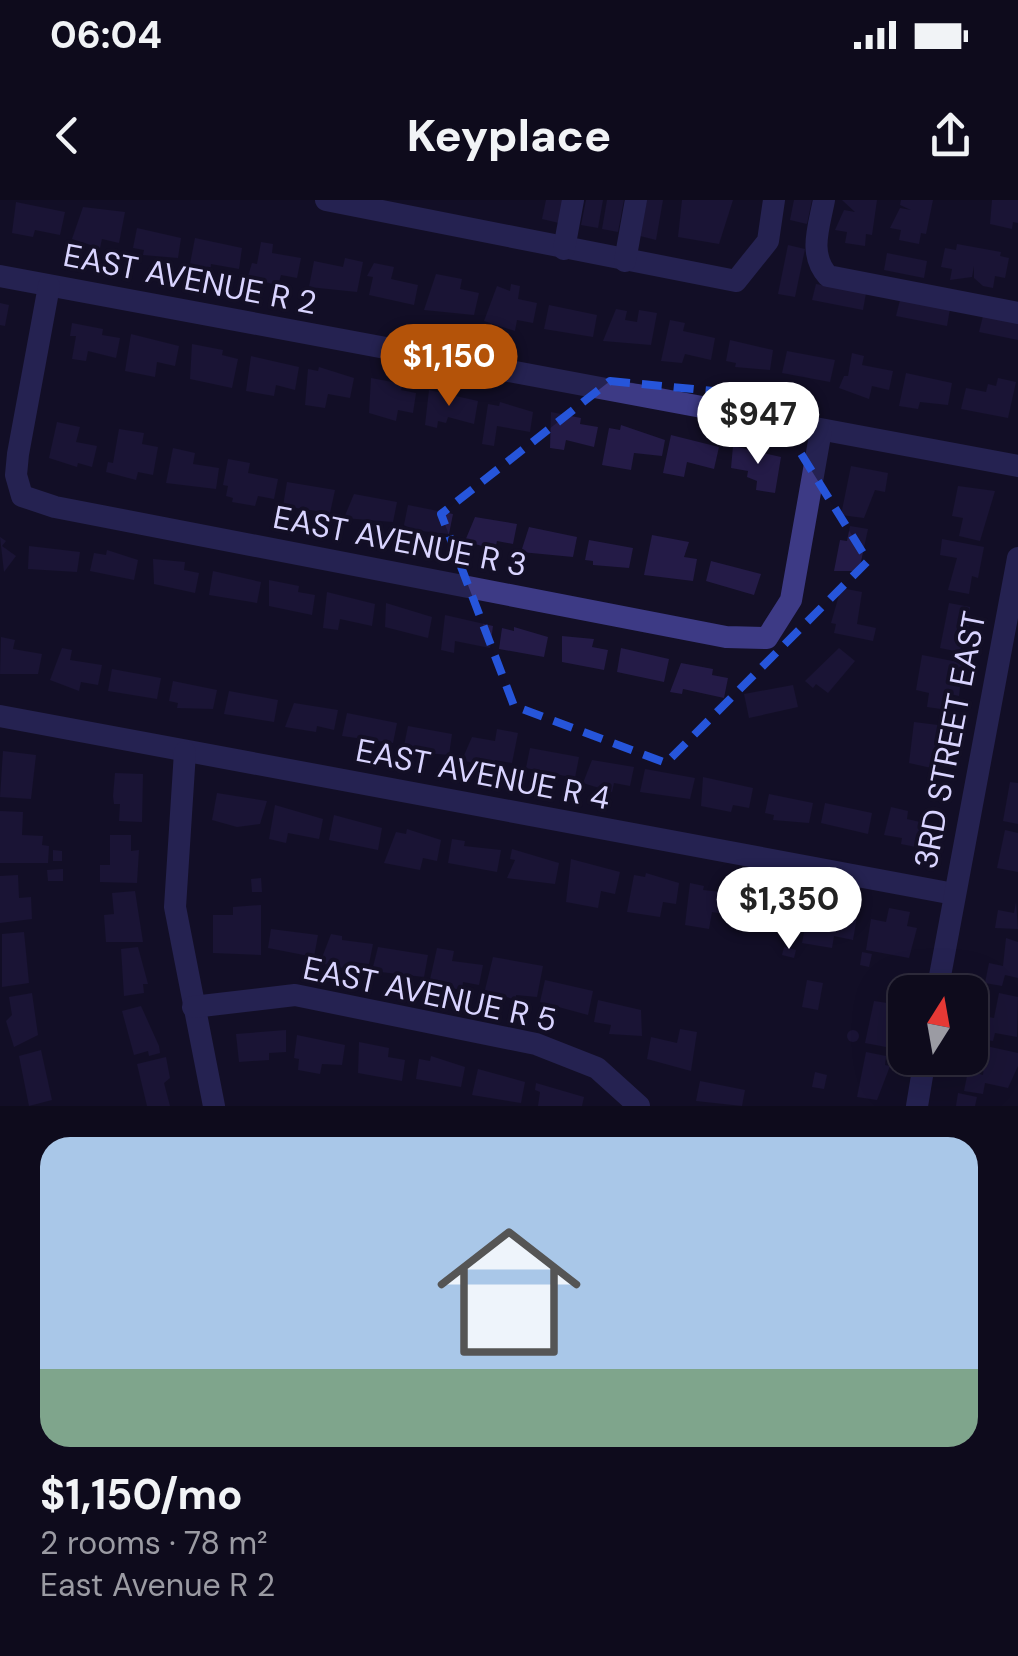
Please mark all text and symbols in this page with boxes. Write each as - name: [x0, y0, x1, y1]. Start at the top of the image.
- text: 06:04: [50, 10, 162, 60]
- text: Keyplace: [407, 106, 611, 165]
- icon: back: [40, 108, 95, 163]
- icon: share: [923, 108, 978, 163]
- street label: EAST AVENUE R 2: [60, 234, 320, 324]
- pin: $1,150: [368, 324, 530, 409]
- text: $1,150: [403, 335, 495, 377]
- pin: $947: [699, 382, 817, 467]
- text: $947: [719, 393, 797, 435]
- street label: EAST AVENUE R 3: [270, 496, 530, 586]
- street label: 3RD STREET EAST: [904, 608, 996, 872]
- street label: EAST AVENUE R 4: [352, 729, 614, 819]
- pin: $1,350: [708, 867, 870, 952]
- text: $1,350: [739, 878, 839, 920]
- street label: EAST AVENUE R 5: [299, 947, 561, 1041]
- north arrow: [888, 975, 988, 1075]
- map controls: [888, 975, 988, 1075]
- icon: home: [419, 1202, 599, 1382]
- text: $1,150/mo: [40, 1467, 243, 1522]
- text: 2 rooms · 78 m²: [40, 1522, 268, 1564]
- text: East Avenue R 2: [40, 1564, 275, 1606]

